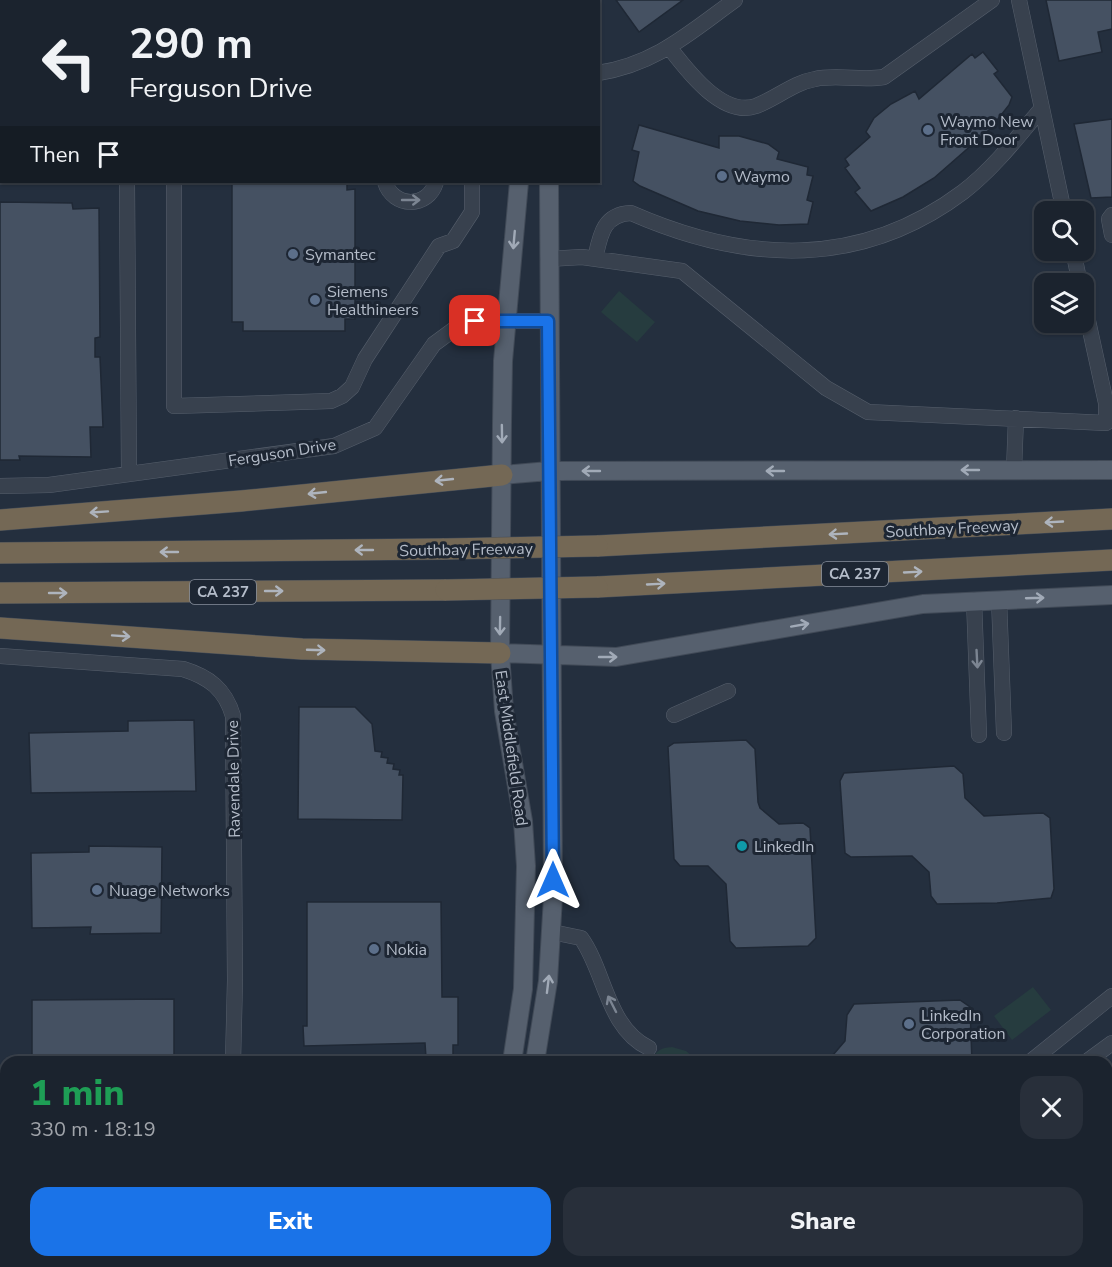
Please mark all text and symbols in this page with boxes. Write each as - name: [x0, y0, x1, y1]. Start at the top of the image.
- text: 290 m: [129, 16, 253, 73]
- icon: left: [30, 24, 108, 102]
- text: Ferguson Drive: [129, 70, 312, 107]
- place label: Waymo New Front Door: [940, 111, 1034, 151]
- marker: Waymo New Front Door: [921, 123, 935, 137]
- icon: arrive: [92, 138, 125, 171]
- text: Then: [30, 140, 80, 170]
- place label: Waymo: [734, 166, 790, 188]
- marker: Waymo: [715, 169, 729, 183]
- one-way arrow: [400, 195, 420, 206]
- map controls: [1034, 201, 1094, 333]
- button: search: [1034, 201, 1094, 261]
- one-way arrow: [508, 229, 519, 249]
- place label: Symantec: [305, 244, 376, 266]
- marker: Symantec: [286, 247, 300, 261]
- button: layers: [1034, 273, 1094, 333]
- place label: Siemens Healthineers: [327, 281, 419, 321]
- marker: Siemens Healthineers: [308, 293, 322, 307]
- pin: [449, 295, 500, 346]
- icon: arrive: [458, 304, 491, 337]
- one-way arrow: [496, 423, 508, 443]
- street label: Ferguson Drive: [227, 434, 338, 472]
- one-way arrow: [960, 464, 980, 476]
- one-way arrow: [581, 465, 601, 477]
- one-way arrow: [765, 465, 785, 477]
- one-way arrow: [434, 475, 454, 486]
- one-way arrow: [308, 488, 328, 499]
- one-way arrow: [89, 507, 109, 518]
- street label: Southbay Freeway: [885, 514, 1020, 543]
- one-way arrow: [1044, 517, 1064, 528]
- one-way arrow: [828, 528, 848, 539]
- street label: Southbay Freeway: [399, 538, 534, 562]
- one-way arrow: [355, 544, 375, 556]
- one-way arrow: [160, 546, 180, 558]
- road number: CA 237: [822, 562, 888, 586]
- one-way arrow: [903, 566, 923, 577]
- one-way arrow: [645, 578, 665, 589]
- road number: CA 237: [190, 580, 256, 604]
- one-way arrow: [264, 585, 284, 597]
- one-way arrow: [48, 587, 68, 599]
- one-way arrow: [1025, 592, 1045, 604]
- one-way arrow: [494, 616, 506, 636]
- one-way arrow: [790, 619, 809, 630]
- one-way arrow: [111, 631, 131, 642]
- one-way arrow: [305, 644, 325, 655]
- one-way arrow: [971, 648, 982, 668]
- one-way arrow: [597, 651, 617, 663]
- street label: East Middlefield Road: [489, 669, 533, 827]
- street label: Ravendale Drive: [222, 720, 246, 838]
- place label: LinkedIn: [754, 836, 814, 858]
- marker: LinkedIn: [735, 839, 749, 853]
- position arrow: [521, 848, 585, 912]
- place label: Nuage Networks: [109, 880, 230, 902]
- marker: Nuage Networks: [90, 883, 104, 897]
- place label: Nokia: [386, 939, 427, 961]
- marker: Nokia: [367, 942, 381, 956]
- one-way arrow: [542, 974, 553, 994]
- one-way arrow: [606, 996, 617, 1014]
- place label: LinkedIn Corporation: [921, 1005, 1005, 1045]
- marker: LinkedIn Corporation: [902, 1017, 916, 1031]
- text: 1 min: [30, 1069, 125, 1118]
- button: close: [1020, 1076, 1083, 1139]
- text: 330 m · 18:19: [30, 1116, 156, 1143]
- button: Exit: [30, 1187, 551, 1256]
- button: Share: [563, 1187, 1083, 1256]

